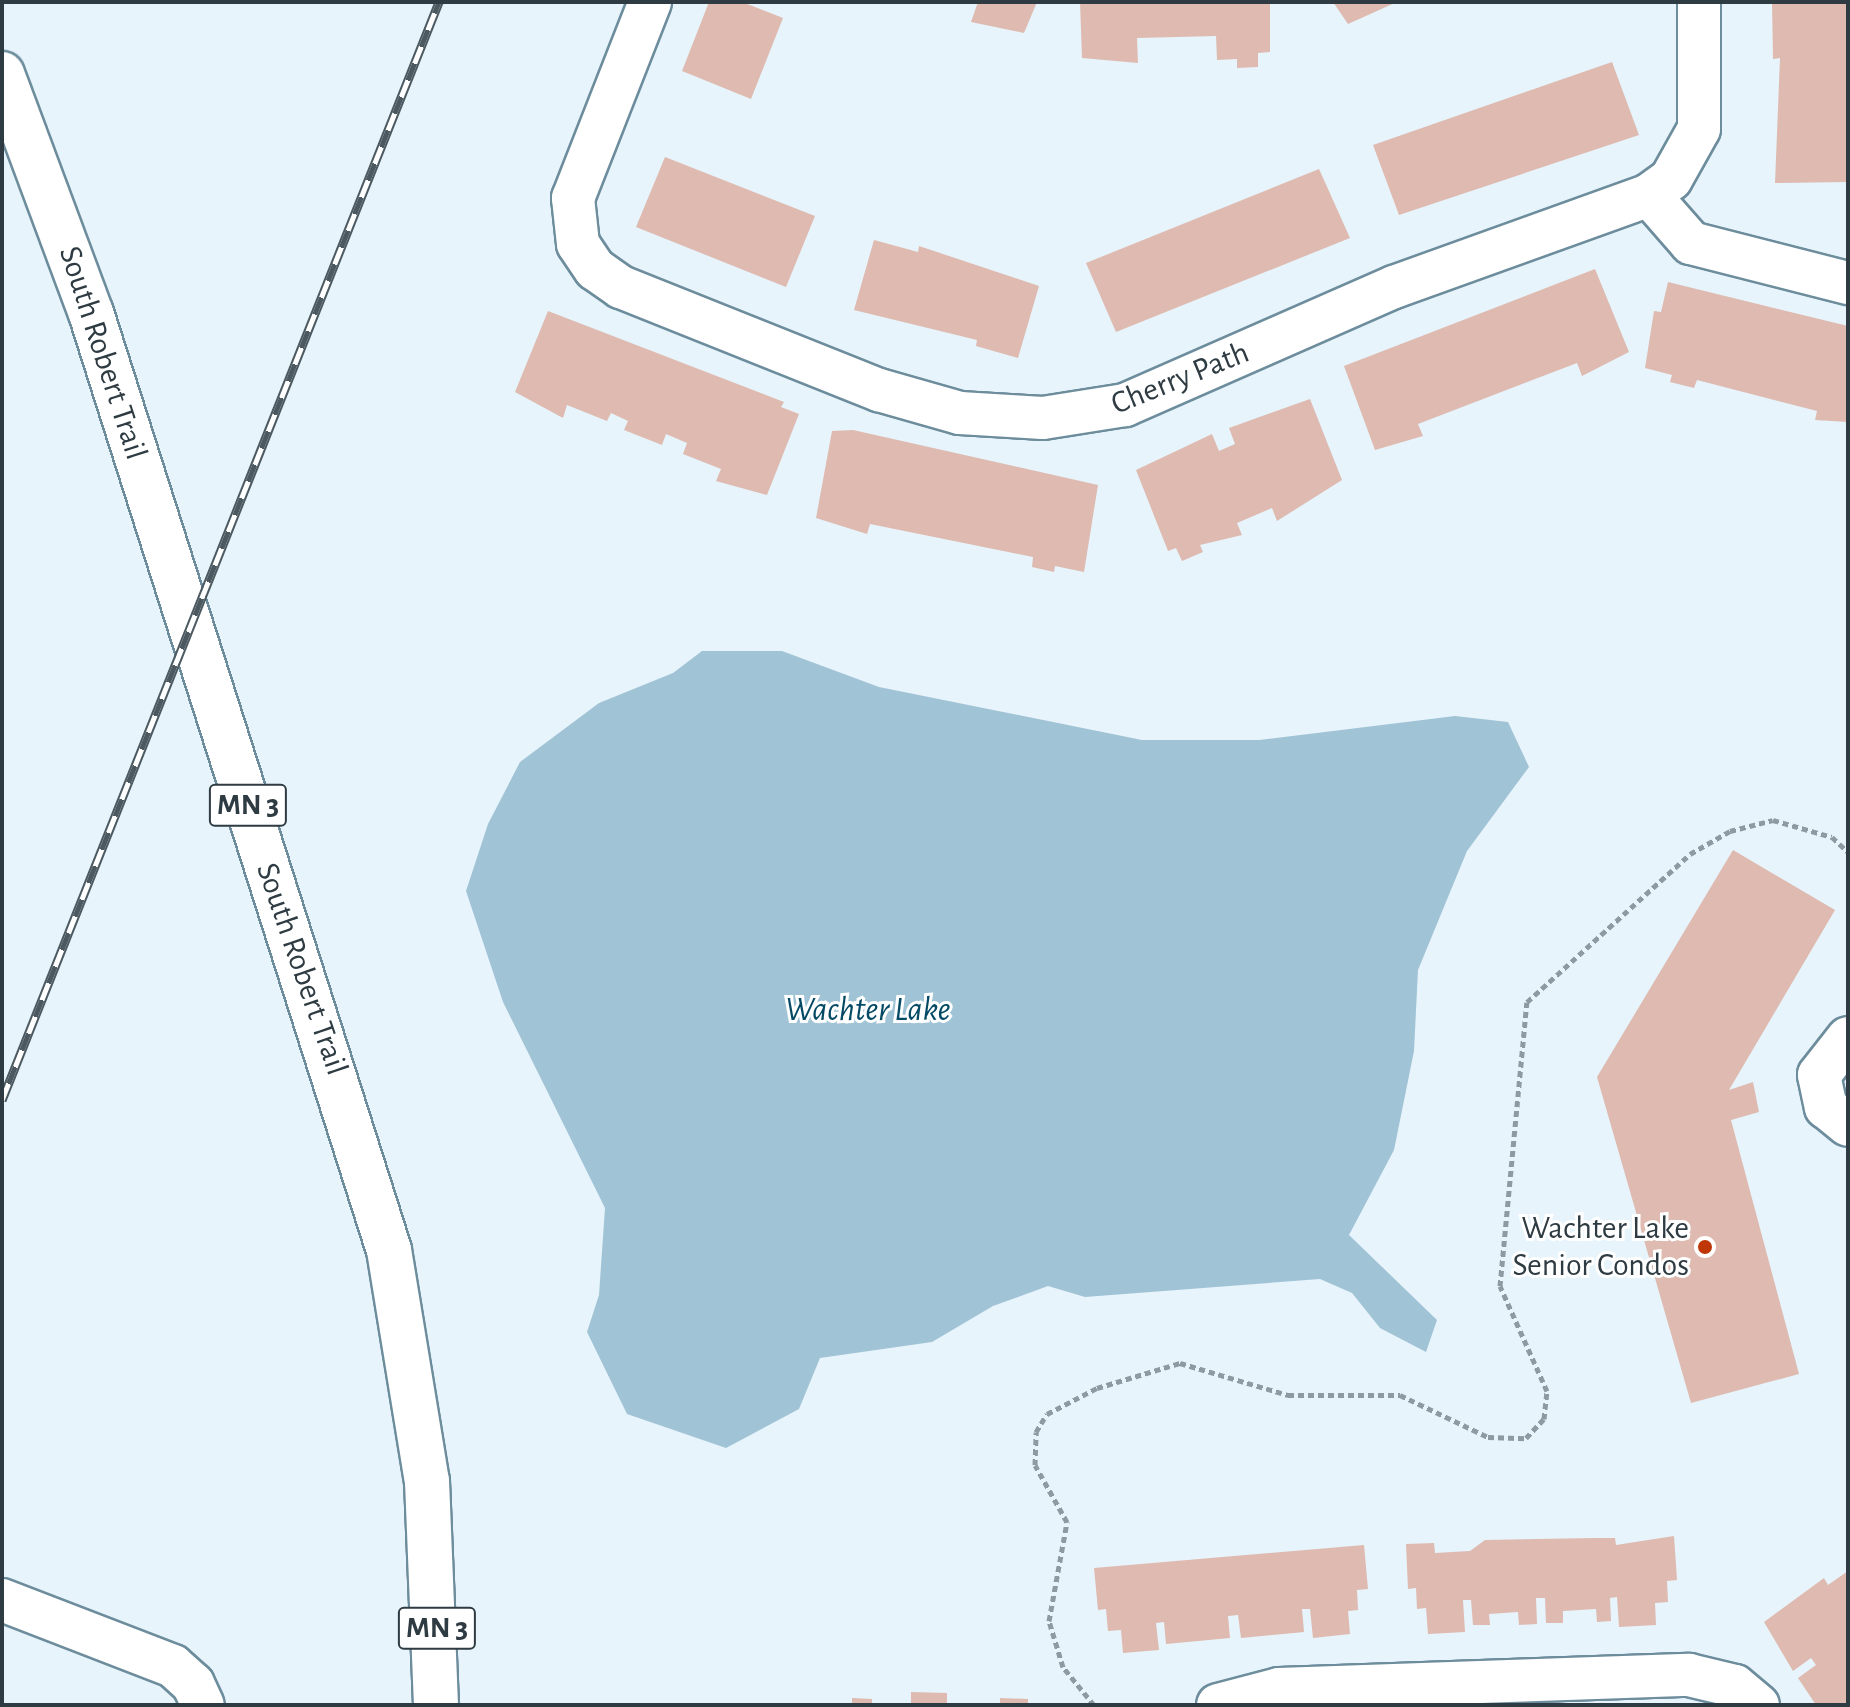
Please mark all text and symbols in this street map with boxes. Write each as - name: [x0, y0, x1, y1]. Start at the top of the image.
- street label: South Robert Trail: [50, 241, 156, 465]
- street label: Cherry Path: [1105, 333, 1255, 423]
- road number: MN 3: [208, 779, 288, 831]
- street label: South Robert Trail: [248, 858, 356, 1080]
- water label: Wachter Lake: [785, 991, 951, 1031]
- place label: Wachter Lake Senior Condos: [1512, 1210, 1689, 1285]
- marker: Wachter Lake Senior Condos: [1696, 1238, 1714, 1256]
- road number: MN 3: [397, 1602, 477, 1654]

